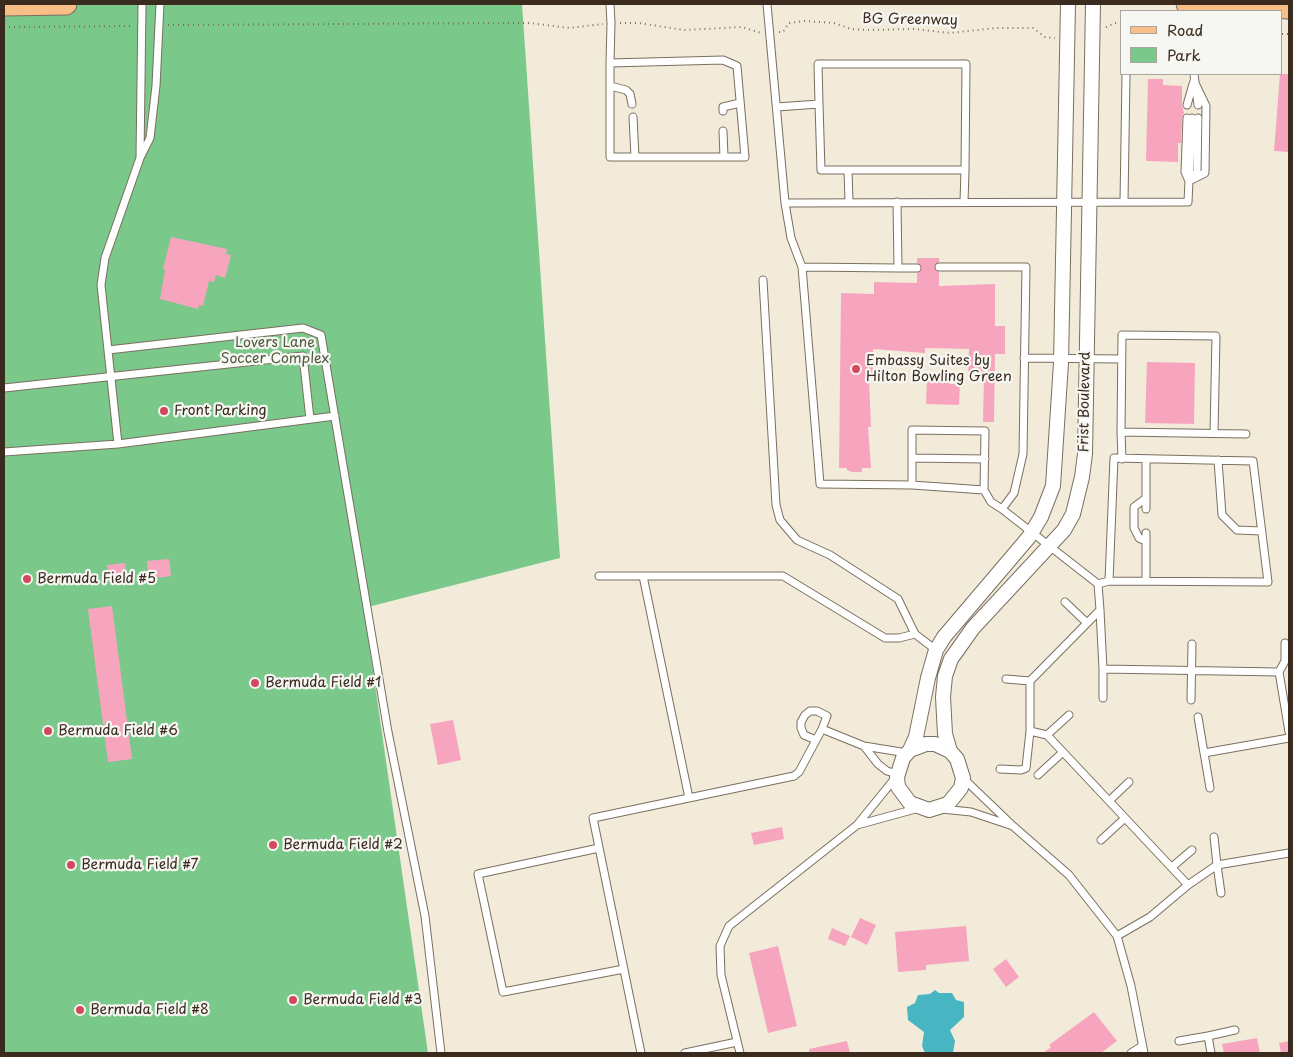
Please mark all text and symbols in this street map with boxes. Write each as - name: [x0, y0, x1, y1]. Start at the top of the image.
- legend: [1120, 10, 1283, 75]
- street label: BG Greenway: [862, 11, 958, 29]
- text: Road: [1167, 18, 1203, 41]
- text: Park: [1167, 43, 1201, 66]
- park label: Lovers Lane Soccer Complex: [221, 335, 329, 368]
- street label: Frist Boulevard: [1076, 352, 1094, 452]
- place label: Embassy Suites by Hilton Bowling Green: [866, 353, 1012, 386]
- marker: Embassy Suites by Hilton Bowling Green: [850, 363, 862, 375]
- place label: Front Parking: [174, 403, 267, 419]
- marker: Front Parking: [158, 405, 170, 417]
- place label: Bermuda Field #5: [37, 571, 156, 587]
- marker: Bermuda Field #5: [21, 573, 33, 585]
- place label: Bermuda Field #1: [265, 675, 381, 691]
- marker: Bermuda Field #1: [249, 677, 261, 689]
- place label: Bermuda Field #6: [58, 723, 178, 739]
- marker: Bermuda Field #6: [42, 725, 54, 737]
- place label: Bermuda Field #2: [283, 837, 403, 853]
- marker: Bermuda Field #2: [267, 839, 279, 851]
- place label: Bermuda Field #7: [81, 857, 198, 873]
- marker: Bermuda Field #7: [65, 859, 77, 871]
- place label: Bermuda Field #3: [303, 992, 422, 1008]
- marker: Bermuda Field #3: [287, 994, 299, 1006]
- place label: Bermuda Field #8: [90, 1002, 209, 1018]
- marker: Bermuda Field #8: [74, 1004, 86, 1016]

